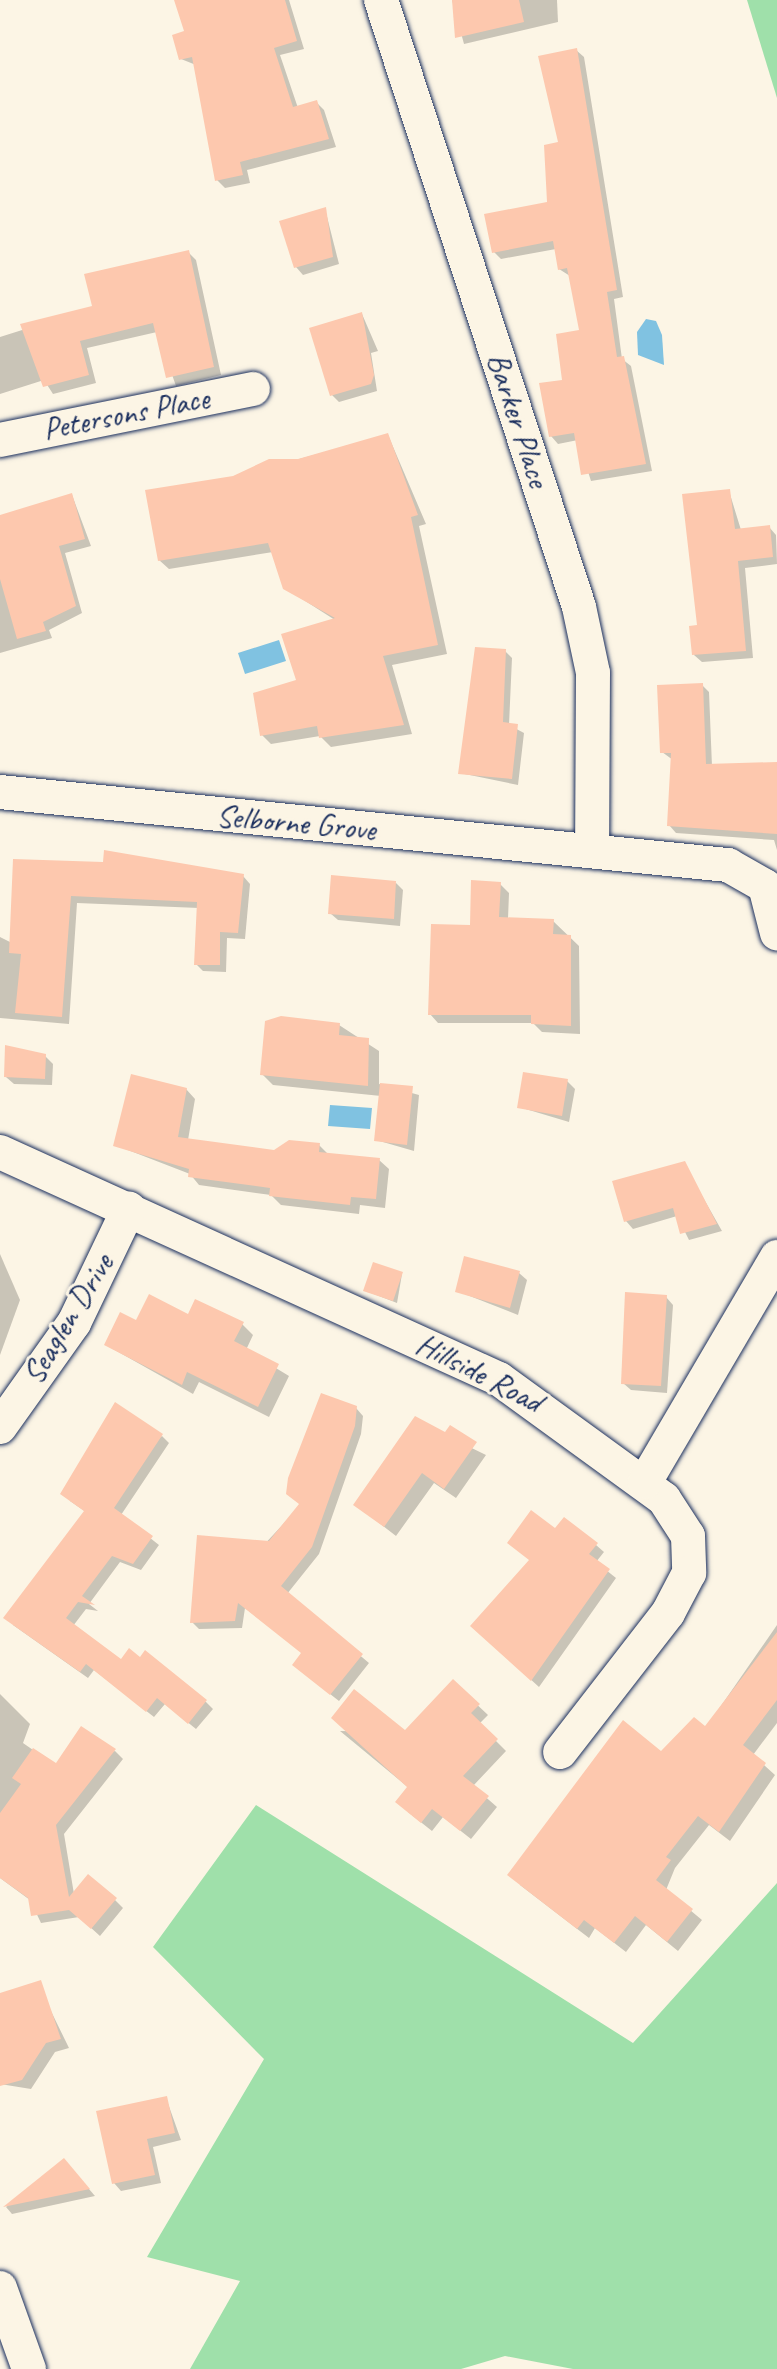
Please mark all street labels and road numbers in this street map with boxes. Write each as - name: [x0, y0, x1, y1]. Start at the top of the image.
- street label: Barker Place: [478, 348, 558, 492]
- street label: Petersons Place: [40, 379, 212, 449]
- street label: Selborne Grove: [215, 797, 377, 849]
- street label: Seaglen Drive: [14, 1247, 122, 1391]
- street label: Hillside Road: [410, 1325, 548, 1421]

